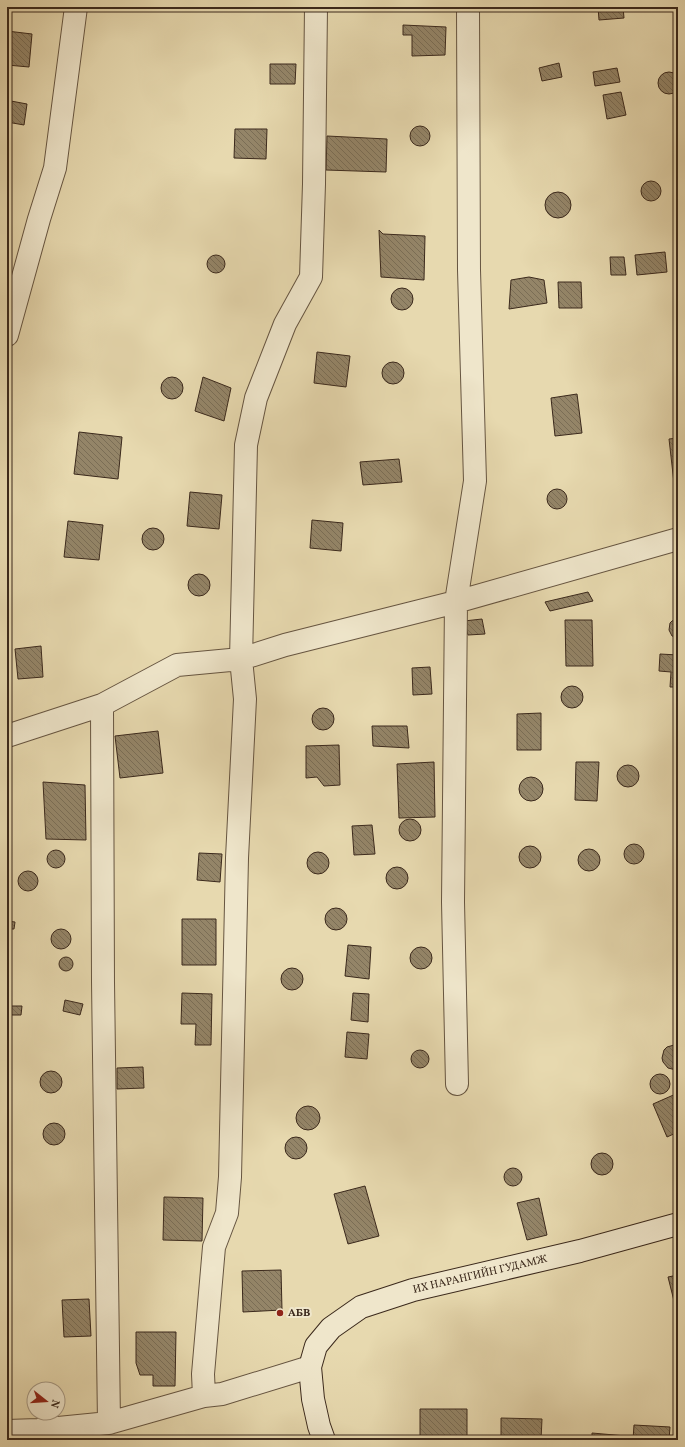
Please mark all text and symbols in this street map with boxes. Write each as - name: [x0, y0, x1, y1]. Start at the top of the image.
- street label: ИХ НАРАНГИЙН ГУДАМЖ: [411, 1251, 549, 1297]
- place label: АБВ: [288, 1306, 311, 1321]
- marker: АБВ: [275, 1308, 285, 1318]
- north arrow: [26, 1381, 66, 1421]
- text: N: [46, 1397, 62, 1410]

